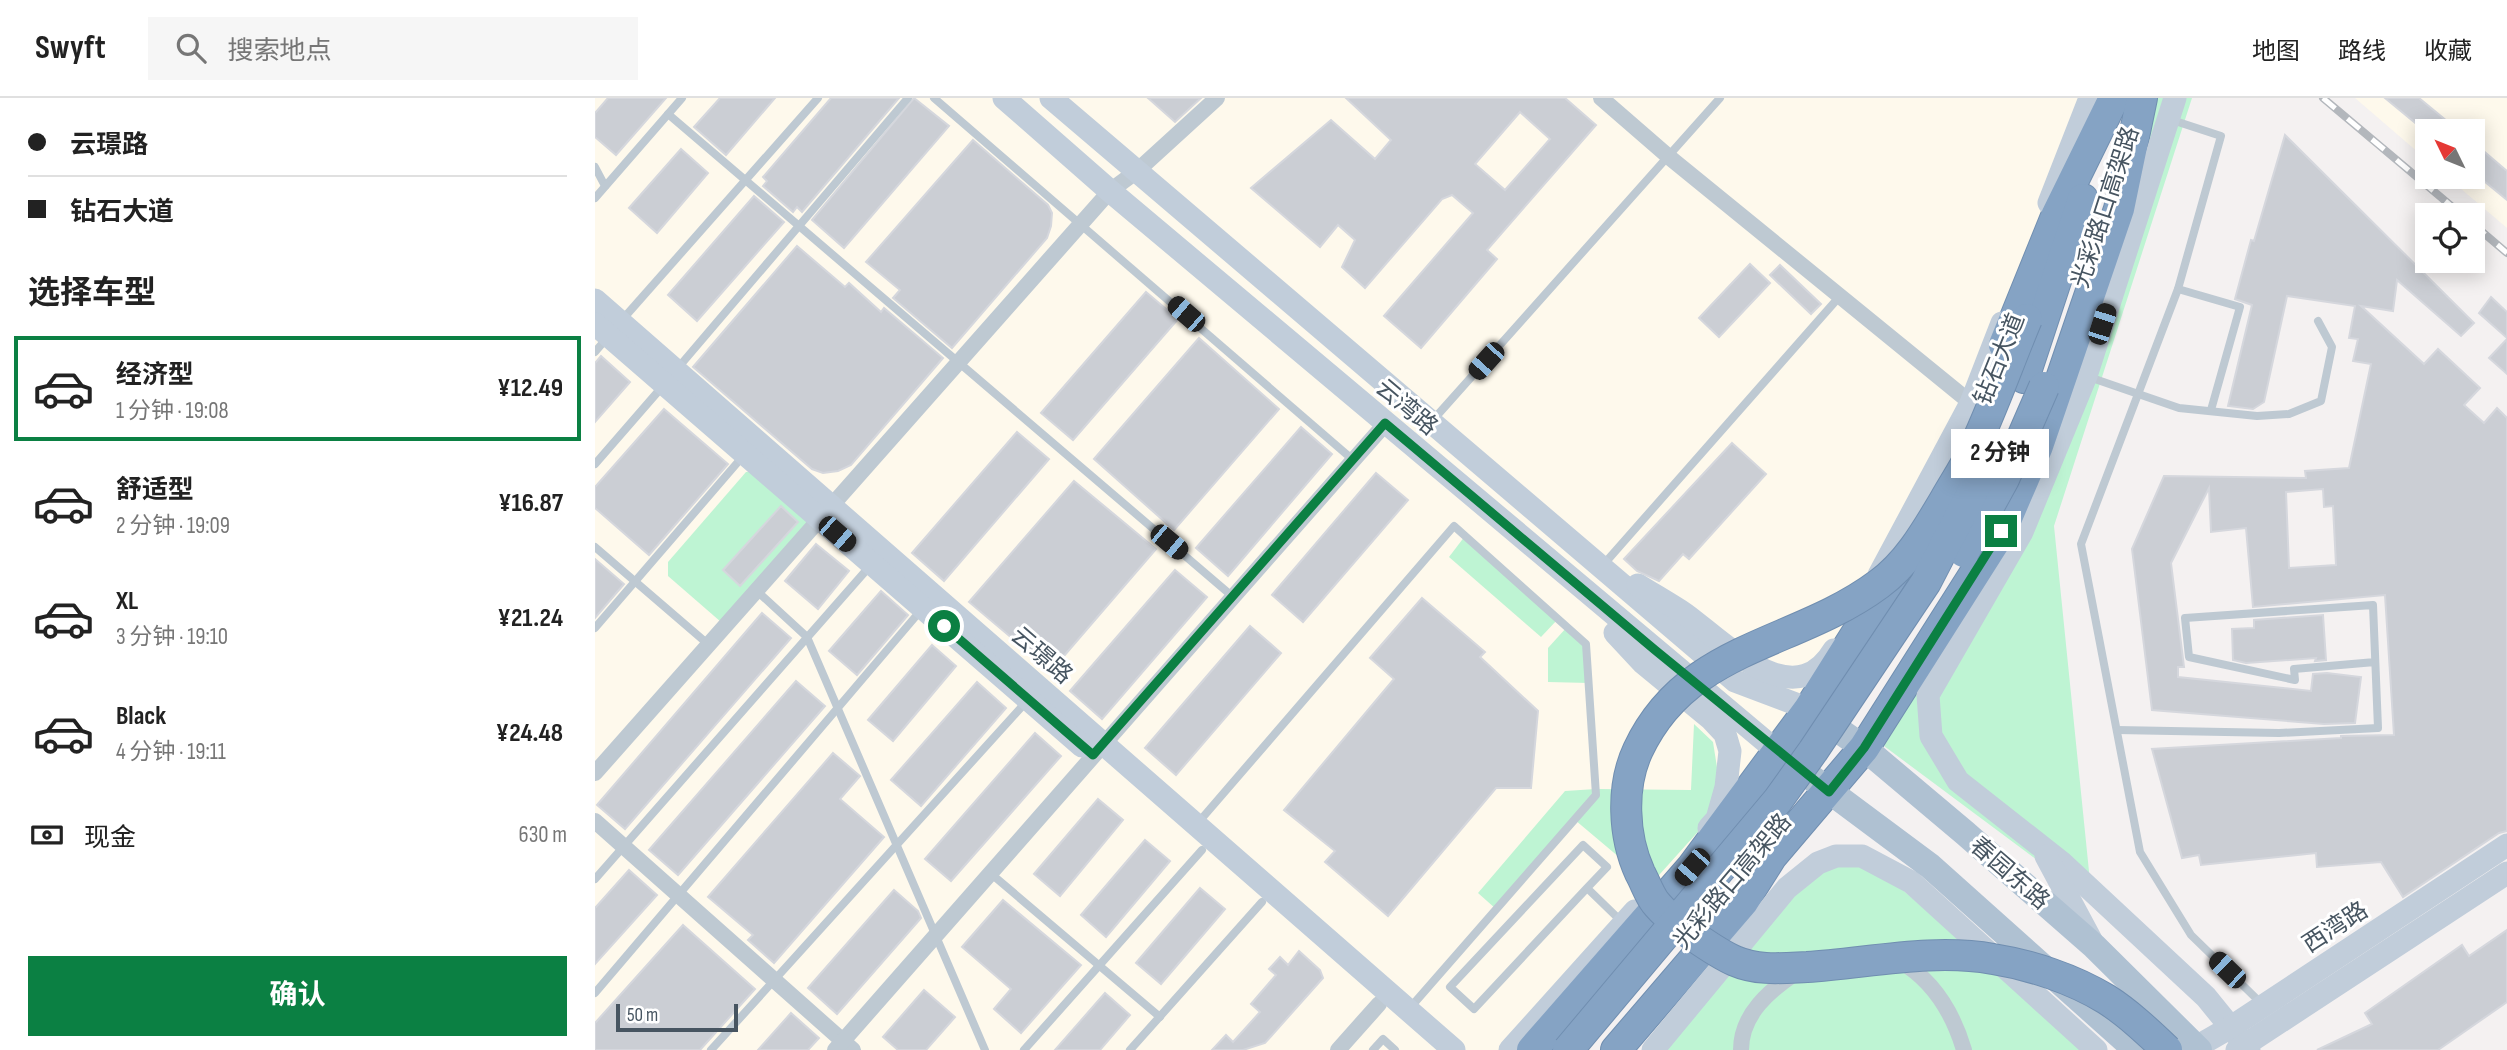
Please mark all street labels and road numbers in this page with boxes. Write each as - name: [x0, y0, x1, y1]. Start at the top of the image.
- street label: 光彩路口高架路: [2066, 123, 2145, 292]
- street label: 钻石大道: [1968, 309, 2031, 409]
- street label: 云湾路: [1370, 373, 1444, 442]
- street label: 云璟路: [1005, 621, 1078, 690]
- street label: 光彩路口高架路: [1667, 808, 1797, 955]
- street label: 春园东路: [1964, 831, 2055, 916]
- street label: 西湾路: [2297, 896, 2373, 959]

